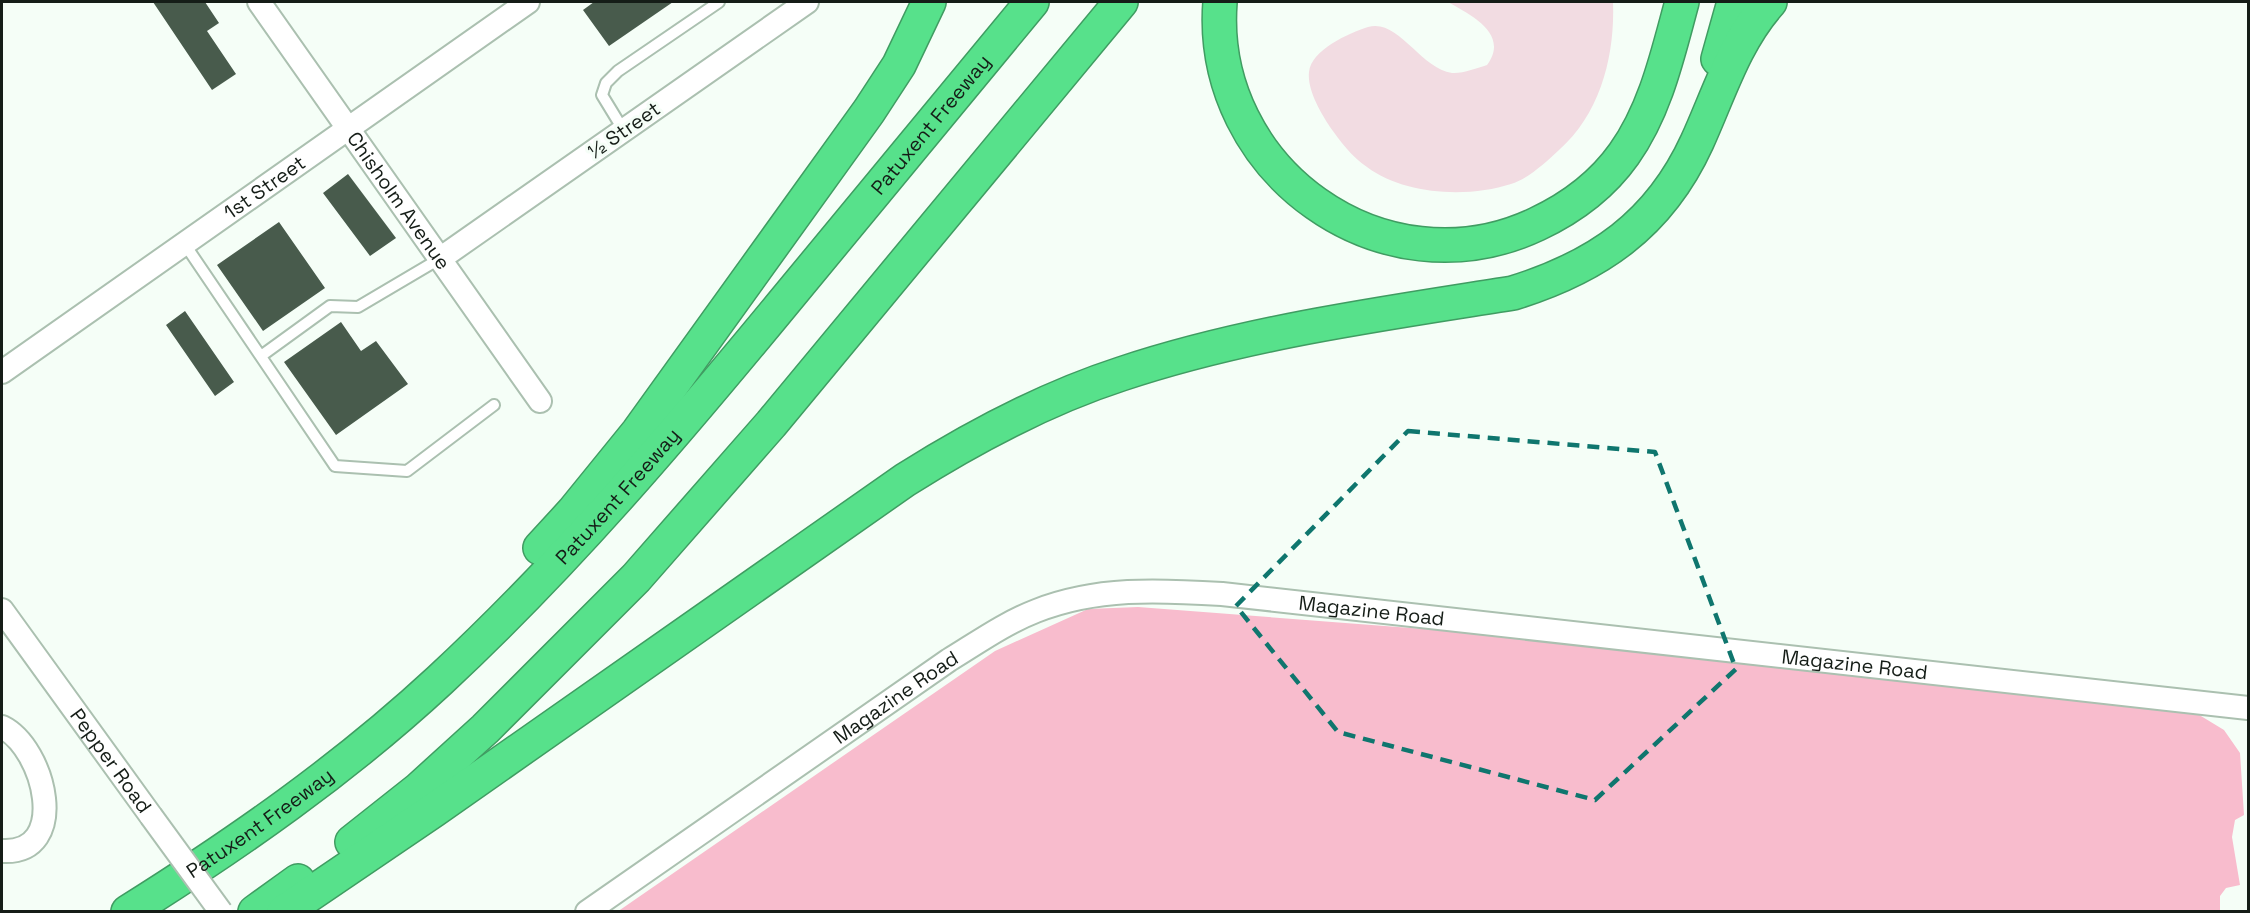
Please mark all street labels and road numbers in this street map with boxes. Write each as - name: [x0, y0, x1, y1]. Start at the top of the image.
- street label: Patuxent Freeway: [865, 49, 996, 200]
- street label: ½ Street: [583, 96, 665, 164]
- street label: Chisholm Avenue: [341, 127, 456, 275]
- street label: 1st Street: [219, 150, 311, 225]
- street label: Patuxent Freeway: [550, 423, 685, 570]
- street label: Magazine Road: [1297, 590, 1446, 632]
- street label: Magazine Road: [1780, 643, 1929, 685]
- street label: Magazine Road: [828, 645, 963, 750]
- street label: Pepper Road: [64, 703, 158, 818]
- street label: Patuxent Freeway: [181, 762, 339, 884]

